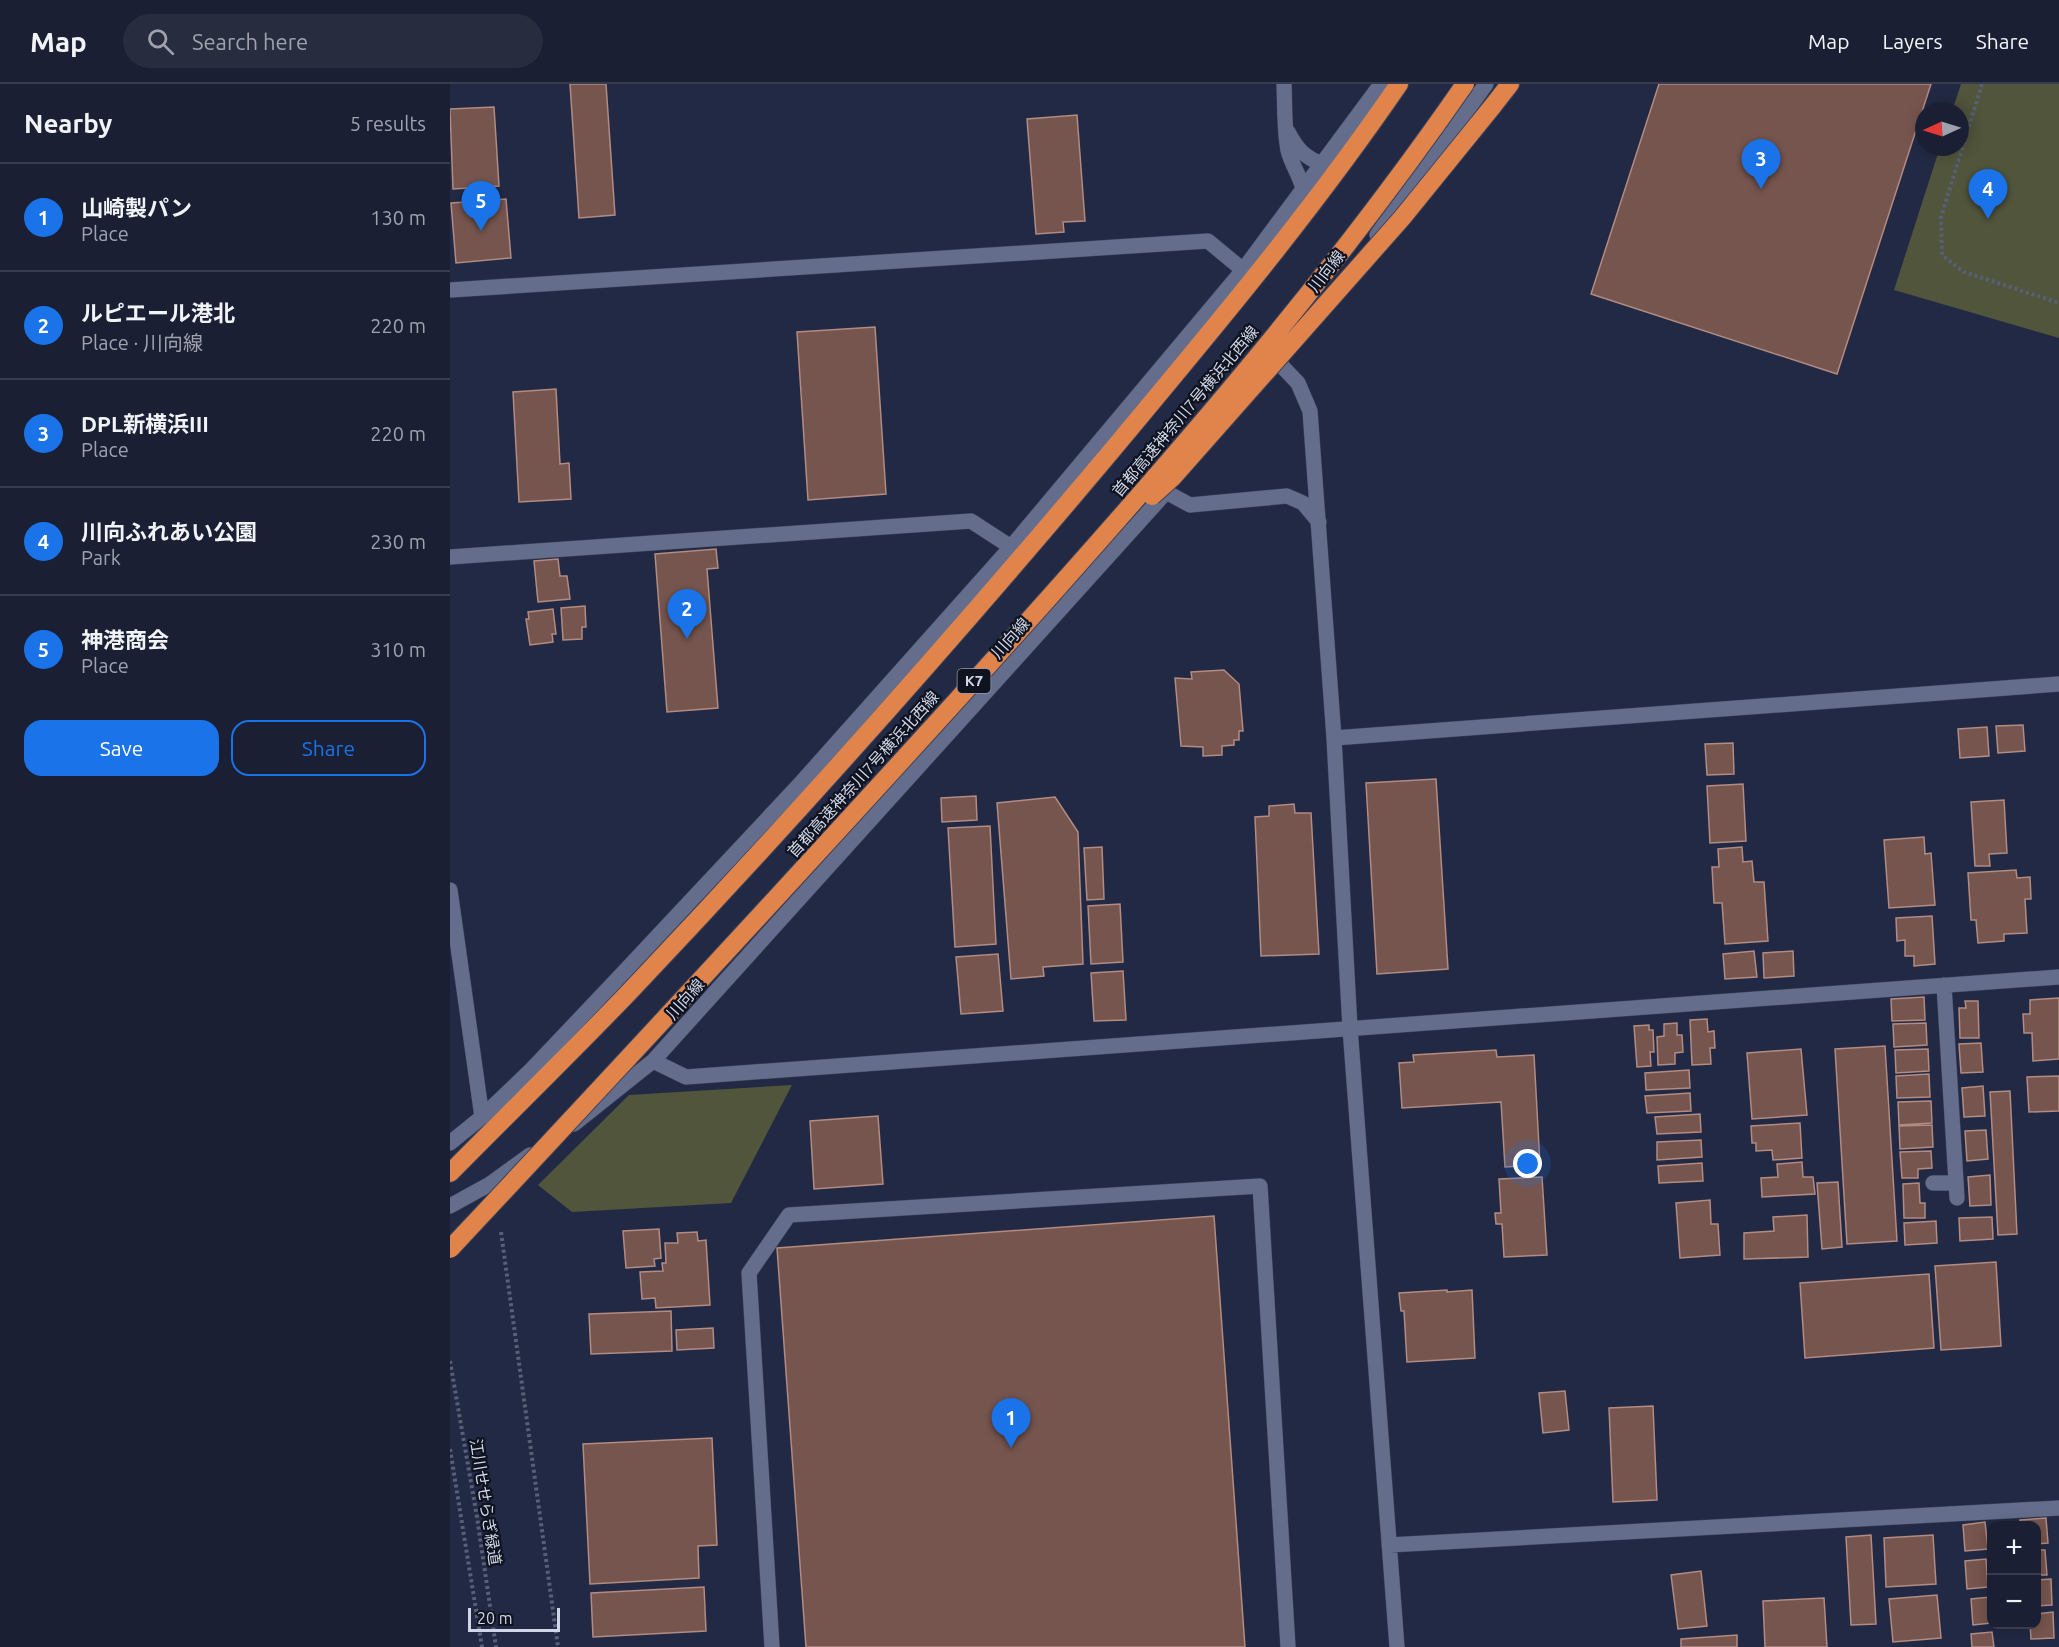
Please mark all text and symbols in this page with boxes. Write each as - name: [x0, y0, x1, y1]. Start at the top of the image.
- search box: [123, 14, 543, 68]
- icon: search: [144, 25, 177, 58]
- text: Map: [30, 26, 87, 57]
- text: Search here: [192, 29, 308, 54]
- text: Map: [1808, 29, 1849, 53]
- text: Layers: [1882, 29, 1943, 53]
- text: Share: [1976, 29, 2029, 53]
- north arrow: [1915, 102, 1969, 156]
- text: Nearby: [24, 109, 112, 138]
- text: 5 results: [350, 112, 426, 135]
- pin: 3: [1742, 140, 1780, 189]
- pin: 4: [1968, 170, 2008, 219]
- pin: 5: [462, 182, 501, 231]
- text: 山崎製パン: [81, 195, 192, 220]
- text: 1: [38, 206, 49, 229]
- text: 130 m: [370, 206, 426, 229]
- text: Place: [81, 222, 129, 245]
- street label: 川向線: [1304, 247, 1348, 295]
- text: ルピエール港北: [81, 300, 235, 325]
- text: 2: [38, 314, 49, 337]
- text: 220 m: [370, 314, 426, 337]
- street label: 首都高速神奈川7号横浜北西線: [1108, 322, 1262, 500]
- text: Place · 川向線: [81, 331, 203, 354]
- text: DPL新横浜III: [81, 411, 209, 436]
- text: 3: [38, 422, 49, 445]
- text: 220 m: [370, 422, 426, 445]
- text: Place: [81, 438, 129, 461]
- text: 川向ふれあい公園: [81, 519, 257, 544]
- text: 4: [38, 530, 49, 553]
- text: 230 m: [370, 530, 426, 553]
- text: Park: [81, 546, 121, 569]
- pin: 2: [668, 590, 706, 639]
- street label: 川向線: [987, 614, 1033, 662]
- text: 神港商会: [81, 627, 169, 652]
- text: 5: [38, 638, 49, 661]
- text: 310 m: [370, 638, 426, 661]
- text: Place: [81, 654, 129, 677]
- road number: K7: [958, 669, 990, 693]
- street label: 首都高速神奈川7号横浜北西線: [784, 687, 942, 861]
- button: Save: [24, 720, 219, 776]
- button: Share: [231, 720, 426, 776]
- street label: 川向線: [662, 975, 708, 1023]
- your location: [1513, 1149, 1542, 1178]
- pin: 1: [992, 1398, 1030, 1448]
- street label: 江川せせらぎ緑道: [467, 1437, 505, 1567]
- map controls: [1987, 1521, 2041, 1629]
- button: +: [1987, 1521, 2041, 1575]
- button: −: [1987, 1575, 2041, 1629]
- scale bar: [468, 1605, 560, 1632]
- text: 20 m: [477, 1609, 513, 1627]

